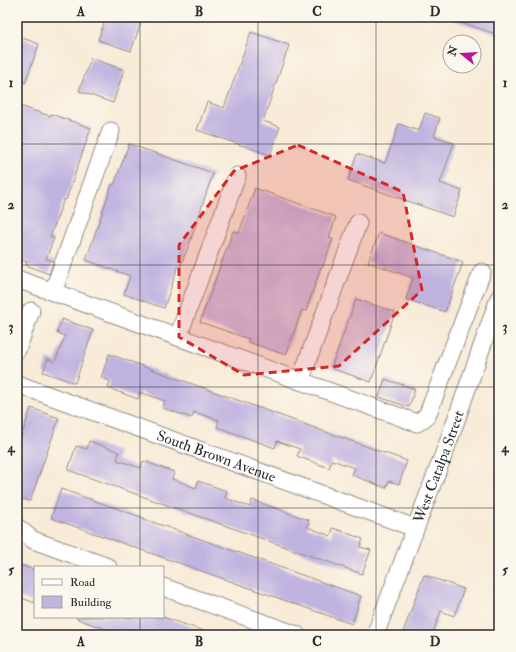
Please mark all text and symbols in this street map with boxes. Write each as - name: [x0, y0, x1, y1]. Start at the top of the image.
- text: A: [76, 4, 86, 20]
- text: B: [195, 4, 203, 20]
- text: C: [312, 4, 322, 20]
- text: D: [430, 4, 441, 20]
- north arrow: [442, 34, 482, 74]
- text: N: [445, 43, 461, 59]
- text: 1: [9, 75, 14, 91]
- text: 1: [503, 75, 508, 91]
- text: 2: [8, 197, 15, 213]
- text: 2: [502, 197, 509, 213]
- text: 3: [9, 319, 14, 335]
- text: 3: [503, 319, 508, 335]
- street label: West Catalpa Street: [409, 408, 468, 526]
- street label: South Brown Avenue: [154, 426, 278, 486]
- text: 4: [6, 440, 15, 456]
- text: 4: [500, 440, 509, 456]
- text: 5: [8, 562, 14, 578]
- text: 5: [502, 562, 508, 578]
- legend: [34, 566, 164, 618]
- text: Road: [70, 575, 95, 590]
- text: Building: [70, 595, 113, 610]
- text: A: [76, 634, 86, 650]
- text: B: [195, 634, 203, 650]
- text: C: [312, 634, 322, 650]
- text: D: [430, 634, 441, 650]

